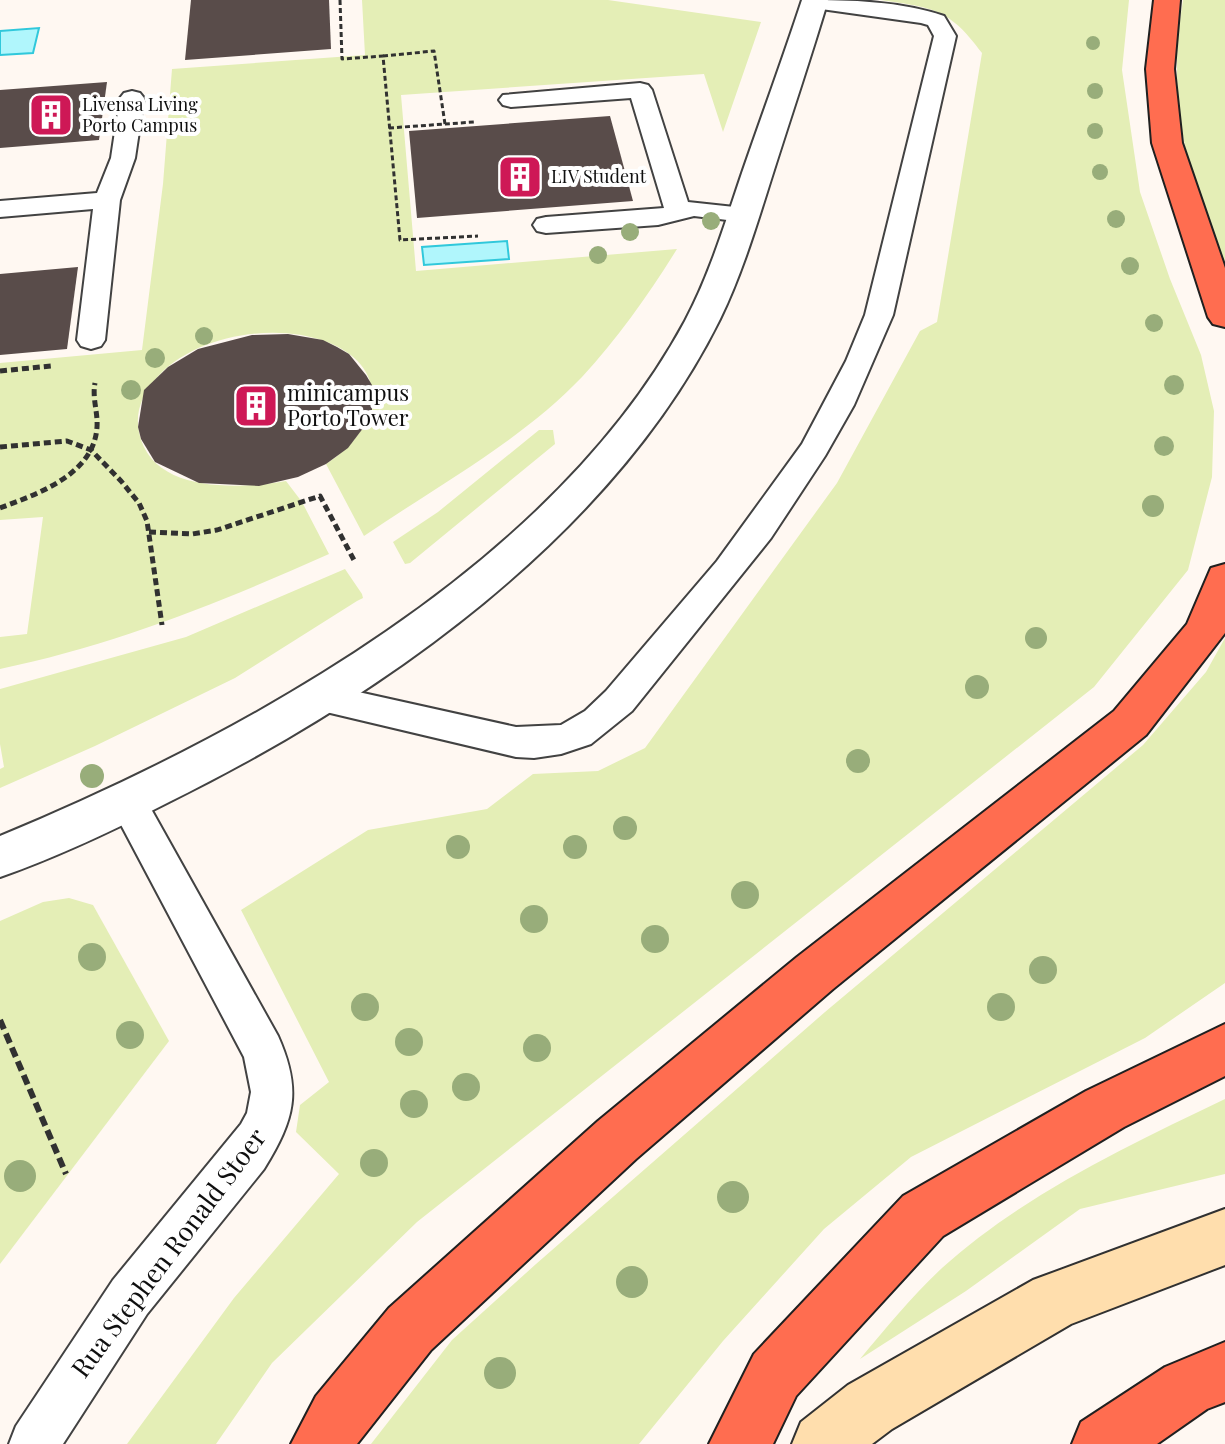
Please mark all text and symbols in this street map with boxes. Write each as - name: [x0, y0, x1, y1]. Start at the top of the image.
- building icon: Livensa Living Porto Campus: [27, 91, 75, 139]
- place label: Livensa Living Porto Campus: [82, 92, 198, 137]
- building icon: LIV Student: [496, 153, 544, 201]
- place label: LIV Student: [551, 164, 647, 188]
- place label: minicampus Porto Tower: [287, 377, 409, 432]
- building icon: minicampus Porto Tower: [232, 382, 280, 430]
- street label: Rua Stephen Ronald Stoer: [62, 1120, 273, 1384]

